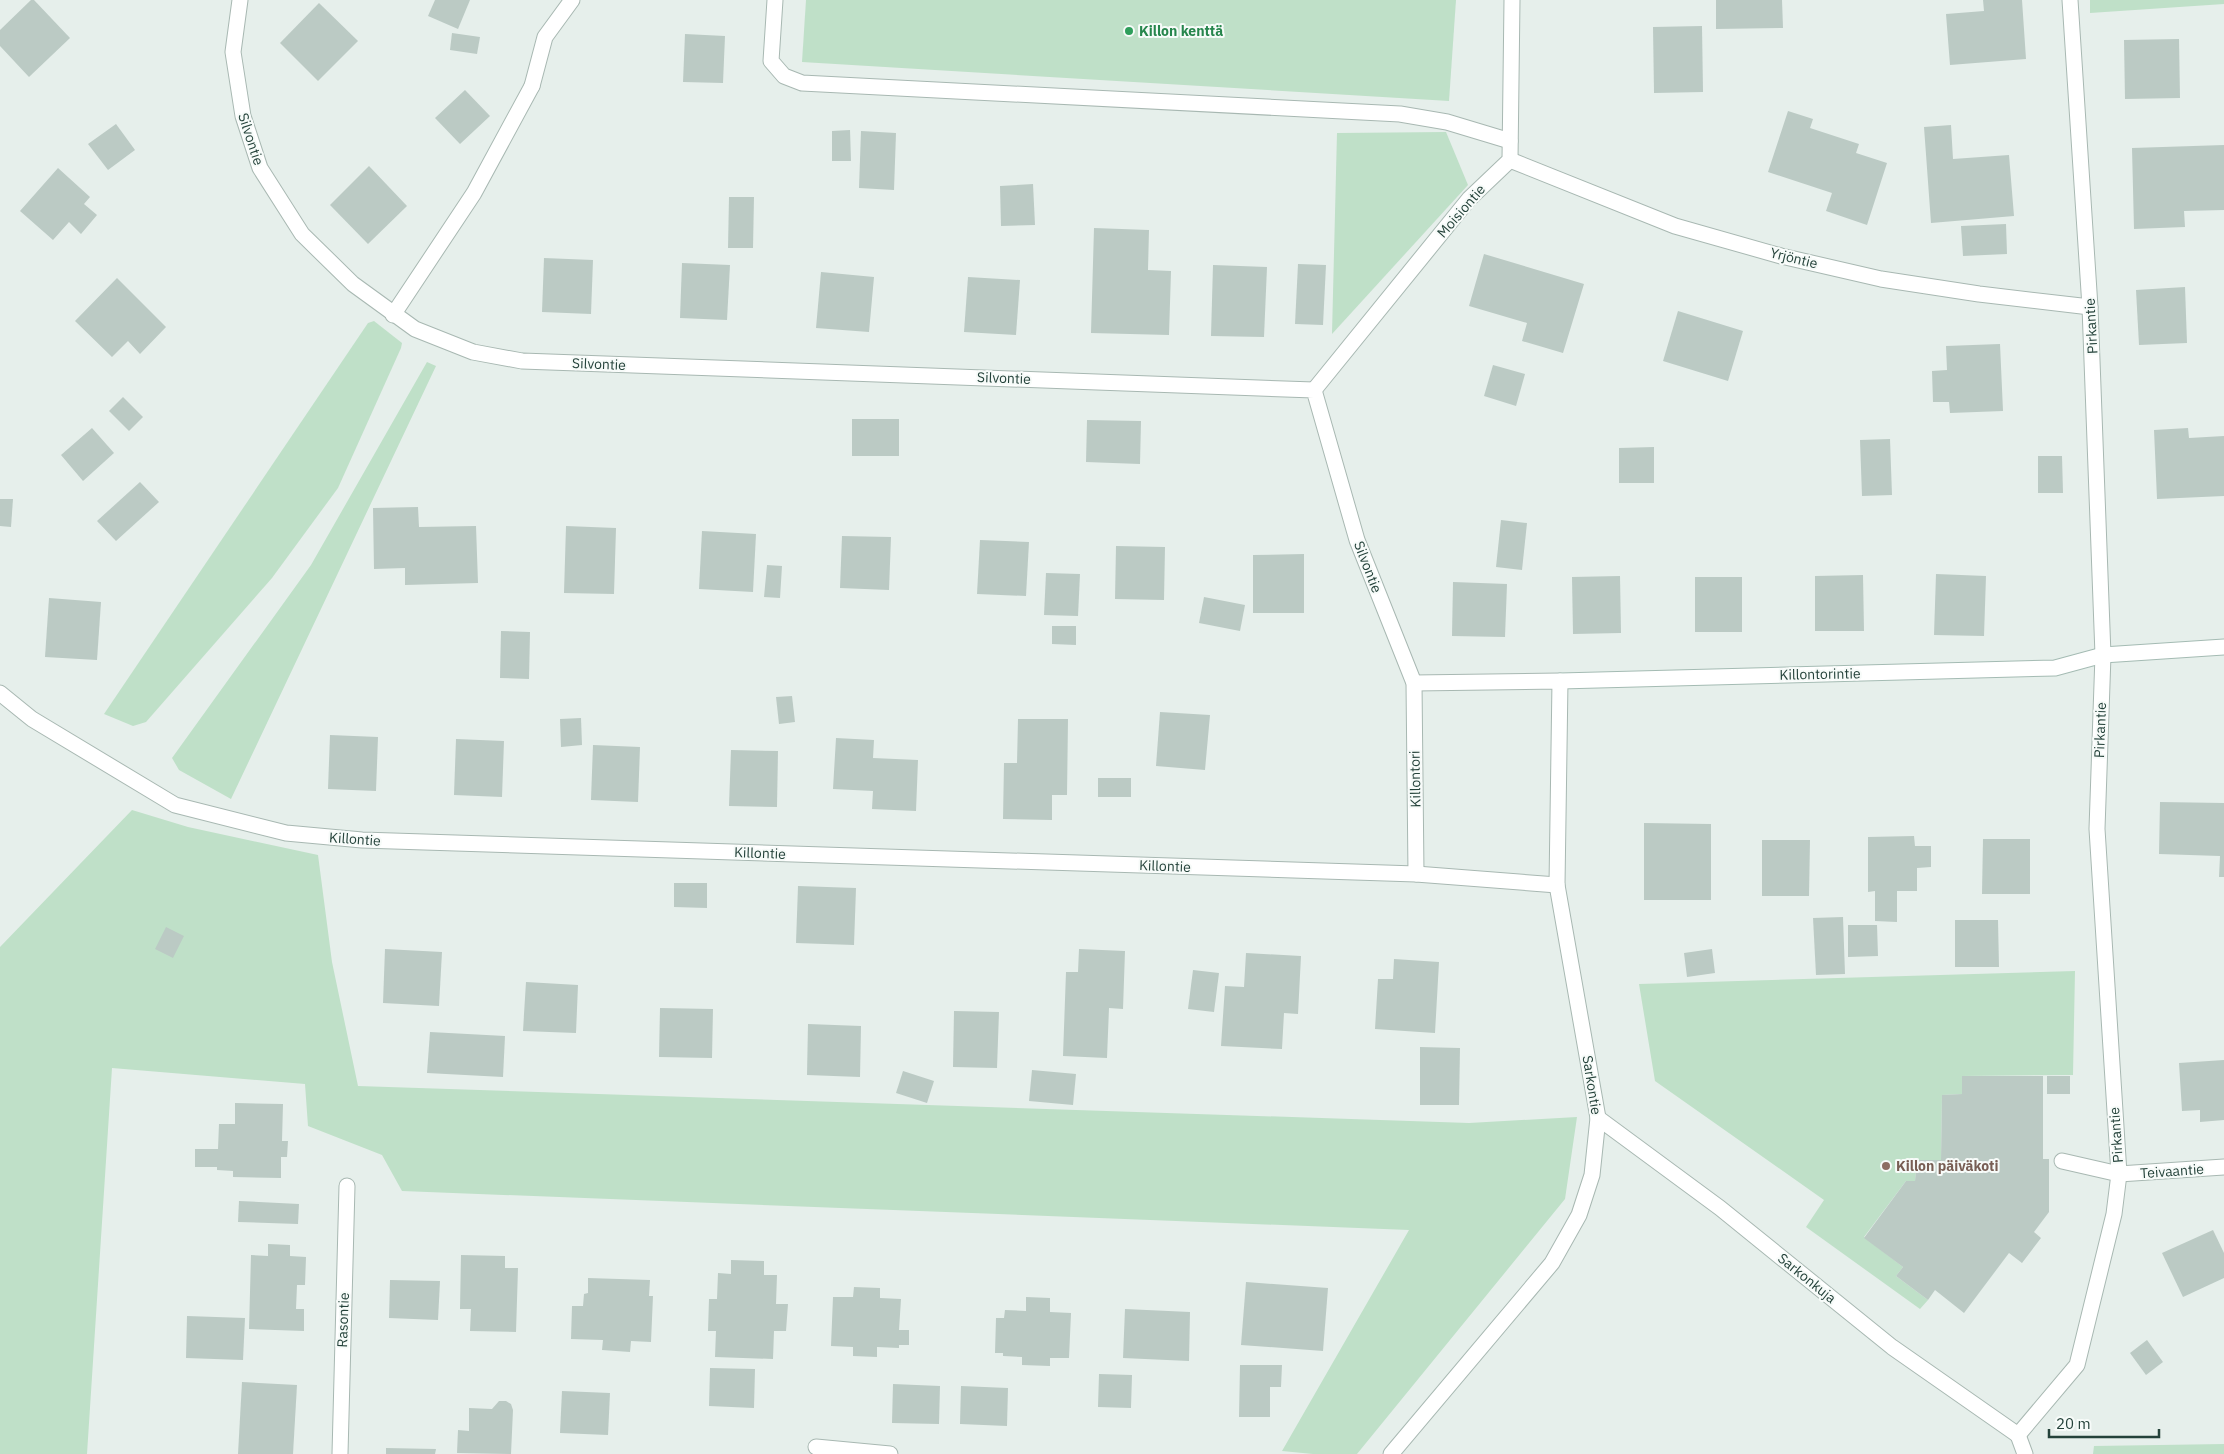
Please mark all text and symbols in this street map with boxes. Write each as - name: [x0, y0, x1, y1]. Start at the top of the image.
- place label: Killon kenttä: [1139, 22, 1223, 40]
- marker: Killon kenttä: [1123, 25, 1135, 37]
- street label: Silvontie: [234, 111, 268, 168]
- street label: Moisiontie: [1433, 180, 1489, 241]
- street label: Yrjöntie: [1768, 243, 1820, 273]
- street label: Pirkantie: [2081, 297, 2101, 354]
- street label: Silvontie: [572, 354, 627, 374]
- street label: Silvontie: [977, 368, 1032, 388]
- street label: Silvontie: [1350, 539, 1386, 596]
- street label: Killontorintie: [1779, 664, 1861, 684]
- street label: Pirkantie: [2090, 701, 2110, 758]
- street label: Killontori: [1406, 750, 1424, 808]
- street label: Killontie: [329, 828, 382, 850]
- street label: Killontie: [734, 843, 787, 863]
- street label: Killontie: [1139, 856, 1192, 876]
- street label: Sarkontie: [1578, 1054, 1606, 1116]
- street label: Pirkantie: [2105, 1106, 2127, 1164]
- place label: Killon päiväkoti: [1896, 1157, 1998, 1175]
- marker: Killon päiväkoti: [1880, 1160, 1892, 1172]
- street label: Teivaantie: [2139, 1160, 2205, 1182]
- street label: Sarkonkuja: [1774, 1249, 1840, 1307]
- street label: Rasontie: [333, 1292, 353, 1348]
- scale bar: [2049, 1406, 2159, 1438]
- text: 20 m: [2056, 1414, 2091, 1433]

